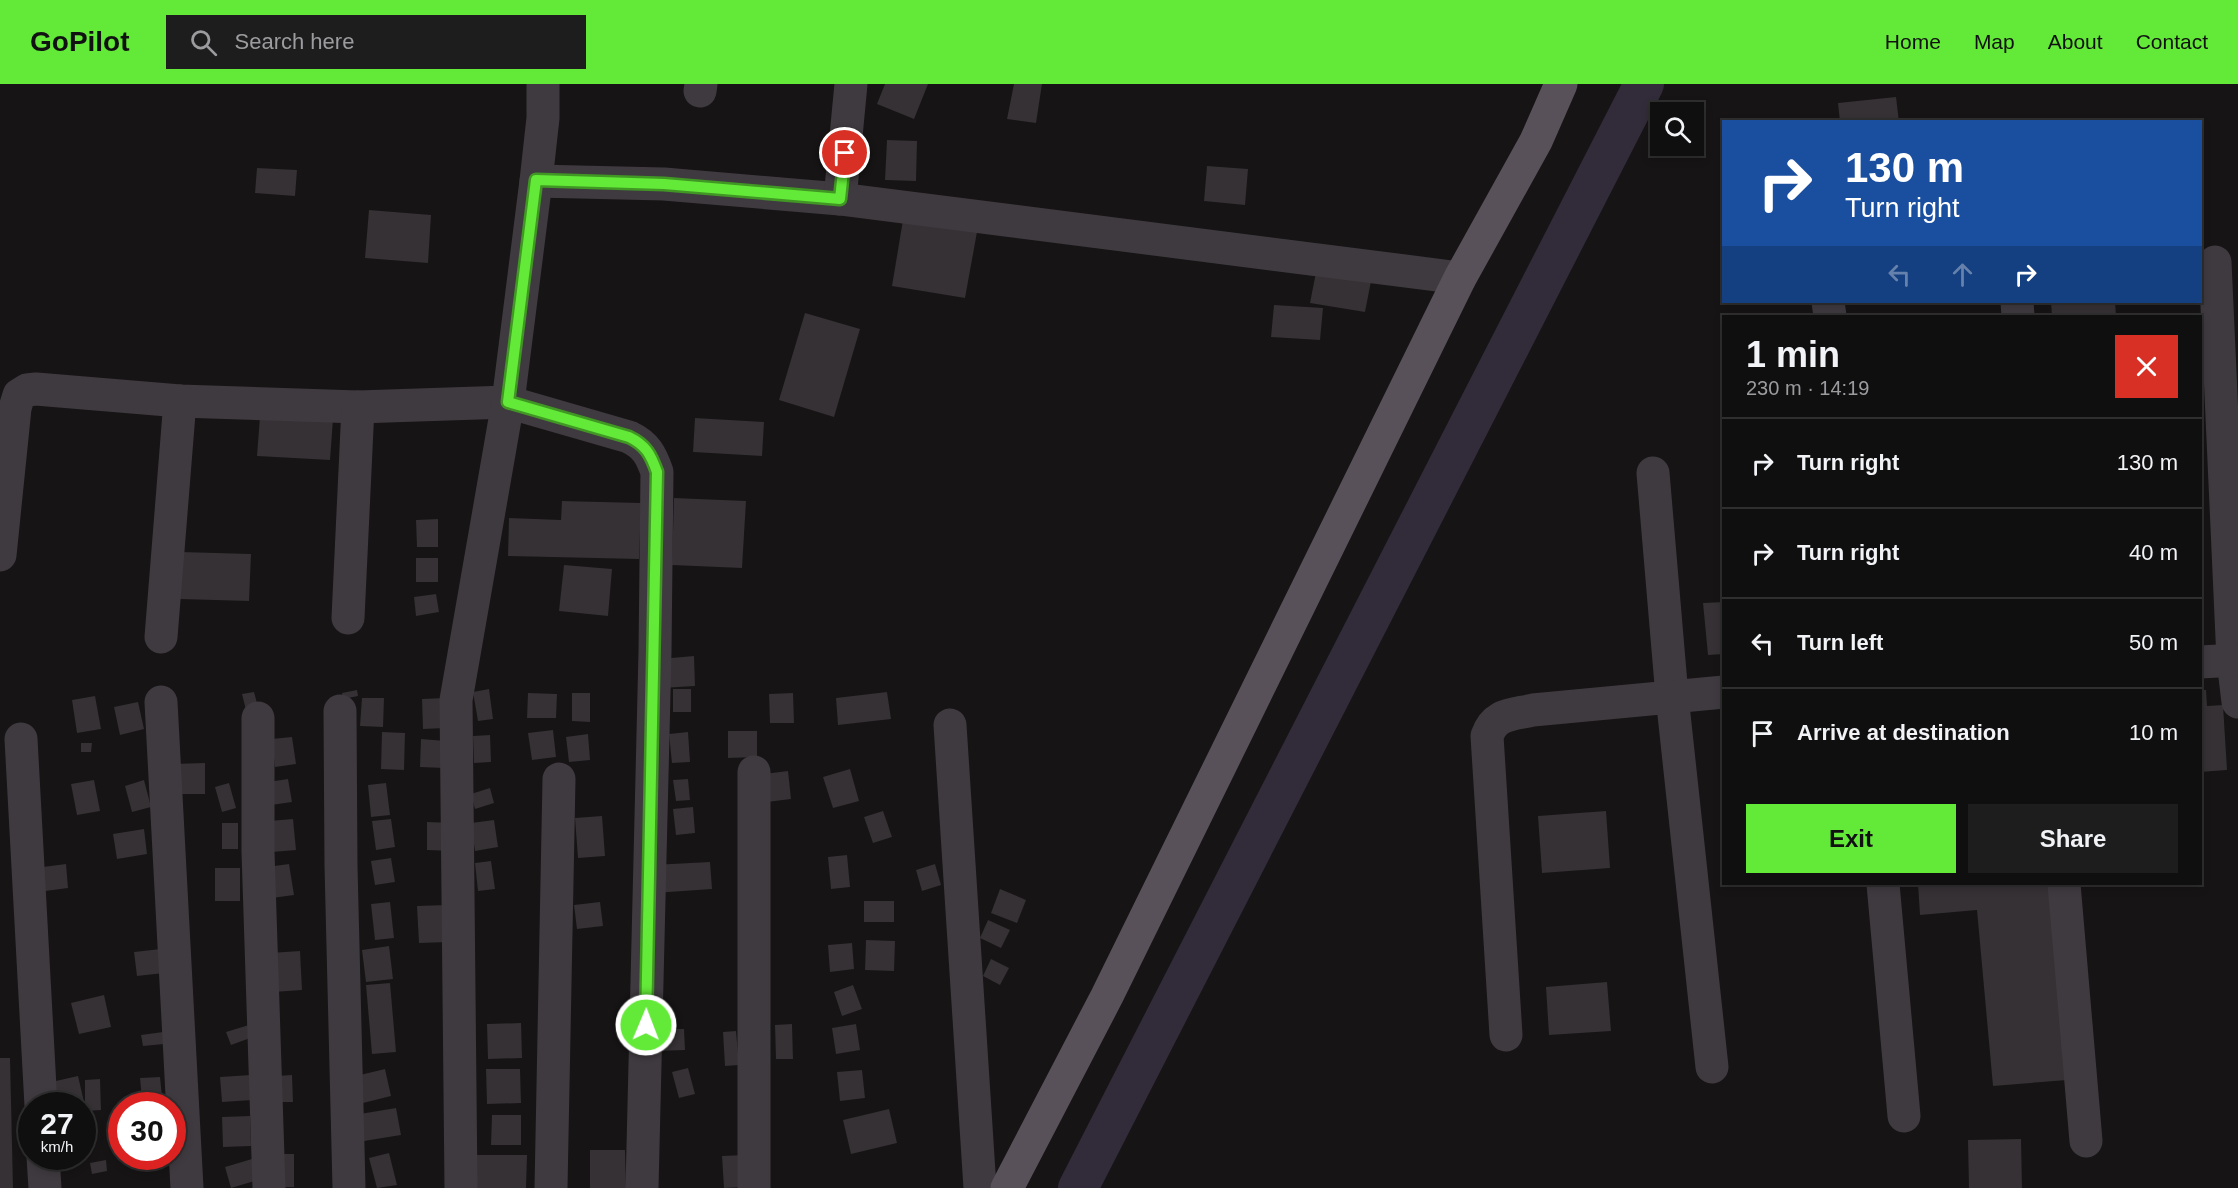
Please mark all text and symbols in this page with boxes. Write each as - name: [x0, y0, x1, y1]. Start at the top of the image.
- search box: [166, 15, 586, 69]
- text: GoPilot: [30, 26, 130, 57]
- icon: search: [187, 26, 220, 59]
- text: Search here: [235, 29, 354, 54]
- text: Home: [1885, 30, 1941, 53]
- text: Map: [1974, 30, 2015, 53]
- text: About: [2048, 30, 2103, 53]
- text: Contact: [2136, 30, 2208, 53]
- map controls: [1650, 102, 1704, 156]
- button: search: [1650, 102, 1704, 156]
- pin: [819, 127, 870, 178]
- icon: arrive: [828, 136, 861, 169]
- icon: right: [1746, 144, 1824, 222]
- text: 130 m: [1845, 144, 1964, 191]
- text: Turn right: [1845, 193, 1960, 223]
- icon: left: [1883, 258, 1916, 291]
- icon: ahead: [1946, 258, 1979, 291]
- icon: right: [2009, 258, 2042, 291]
- text: 1 min: [1746, 334, 1840, 375]
- button: close: [2115, 335, 2178, 398]
- text: 230 m · 14:19: [1746, 377, 1869, 399]
- icon: right: [1746, 447, 1779, 480]
- text: Turn right: [1797, 450, 1899, 475]
- text: 130 m: [2117, 450, 2178, 475]
- icon: right: [1746, 537, 1779, 570]
- text: Turn right: [1797, 540, 1899, 565]
- text: 40 m: [2129, 540, 2178, 565]
- icon: left: [1746, 627, 1779, 660]
- text: Turn left: [1797, 630, 1883, 655]
- text: 50 m: [2129, 630, 2178, 655]
- icon: arrive: [1746, 717, 1779, 750]
- text: Arrive at destination: [1797, 720, 2010, 745]
- text: 10 m: [2129, 720, 2178, 745]
- button: Exit: [1746, 804, 1956, 873]
- button: Share: [1968, 804, 2178, 873]
- position arrow: [614, 993, 678, 1057]
- speed limit sign: 30: [108, 1092, 186, 1170]
- text: 27: [40, 1107, 74, 1140]
- text: km/h: [41, 1138, 73, 1155]

